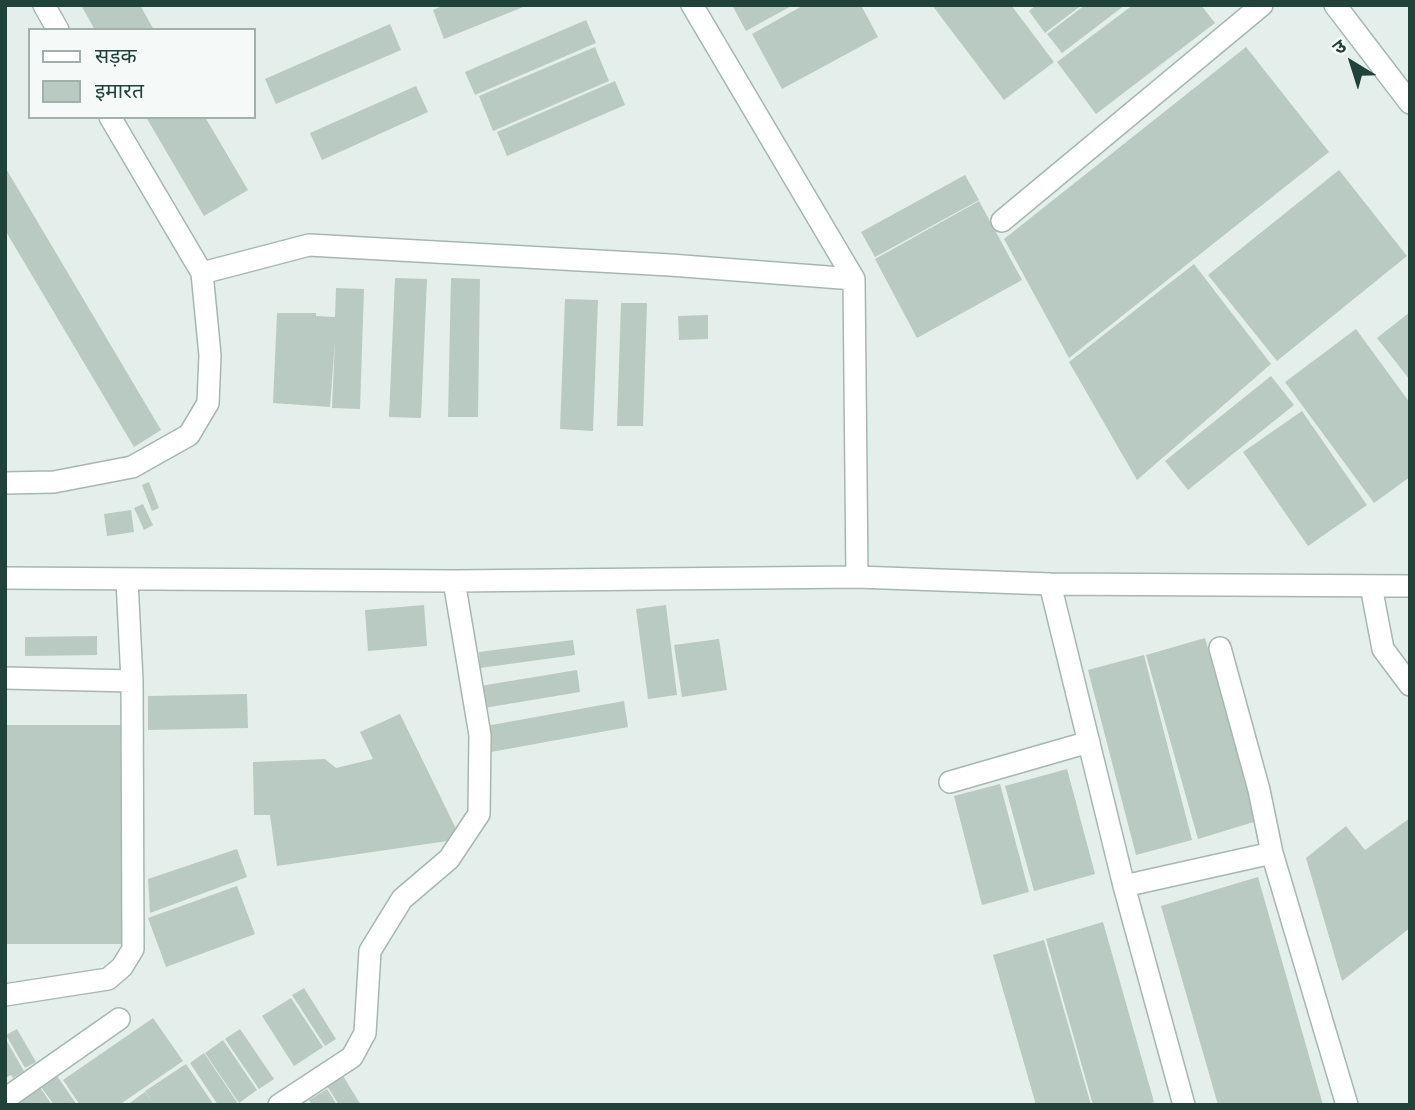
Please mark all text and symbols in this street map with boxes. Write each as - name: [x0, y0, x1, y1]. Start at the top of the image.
- legend: [28, 28, 256, 119]
- north arrow: [1317, 28, 1387, 98]
- text: उ: [1327, 33, 1351, 60]
- text: सड़क: [95, 41, 137, 69]
- text: इमारत: [95, 76, 144, 104]

